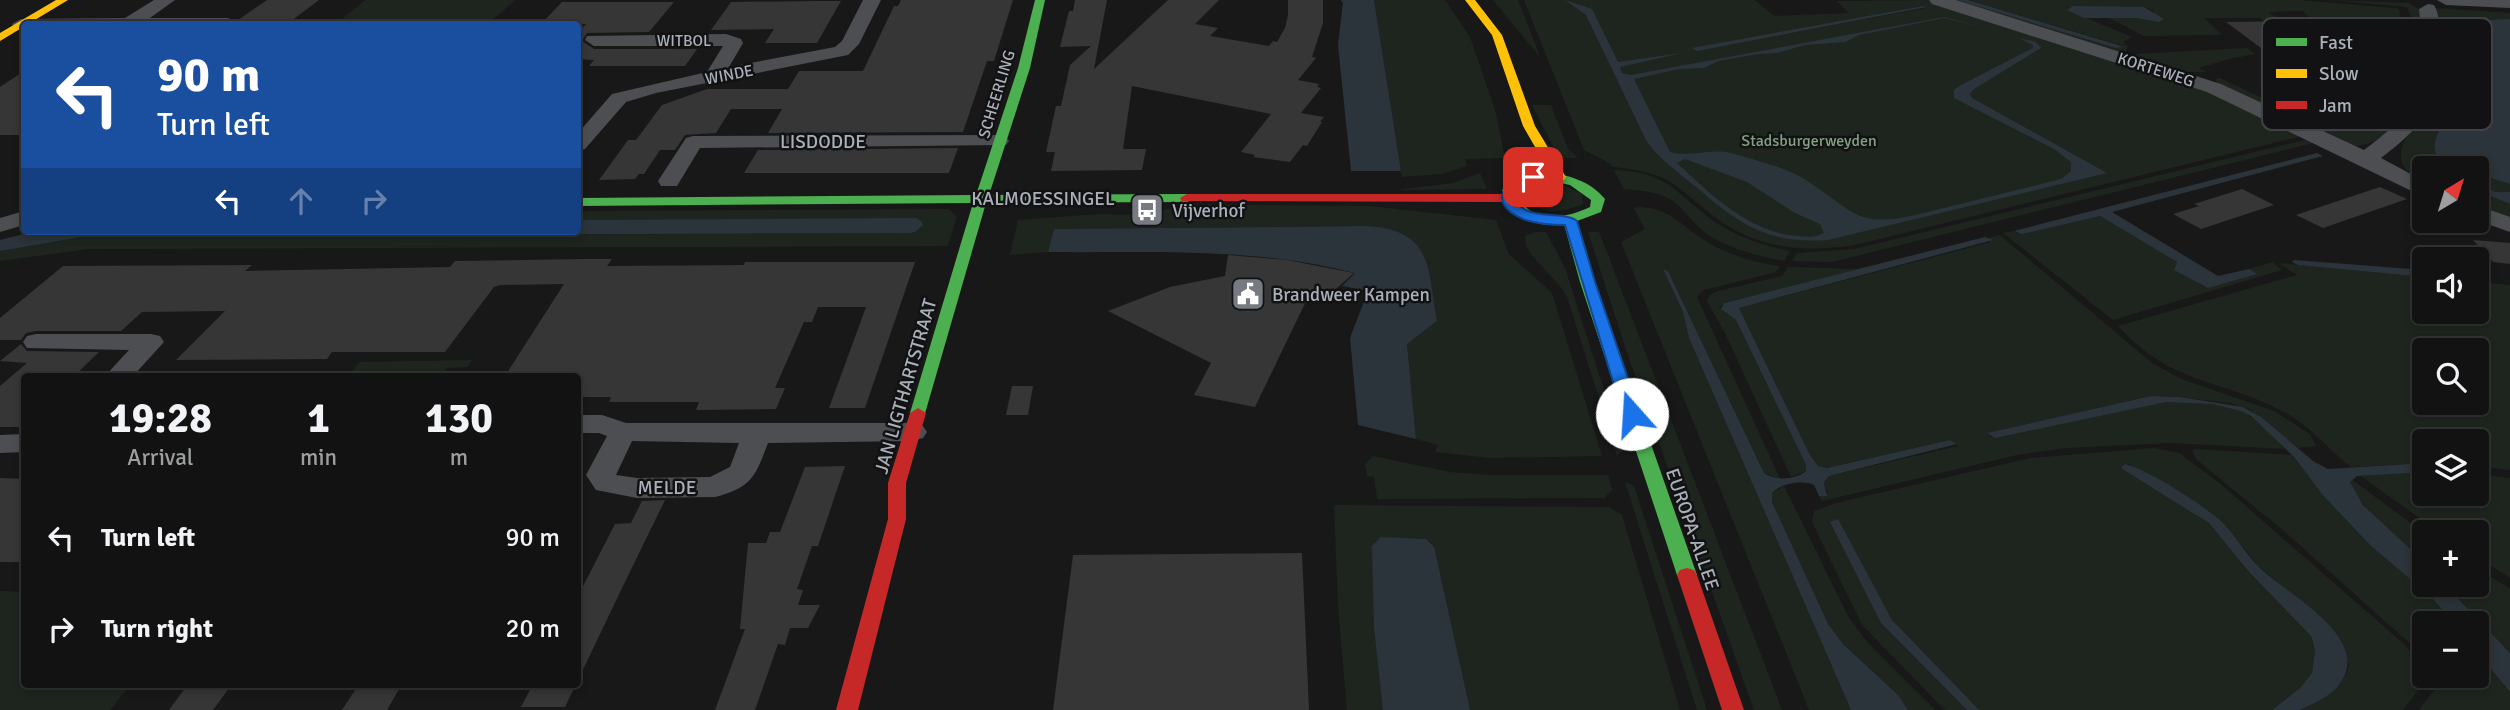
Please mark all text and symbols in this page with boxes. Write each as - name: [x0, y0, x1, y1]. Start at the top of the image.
- legend: [2262, 18, 2492, 130]
- street label: WITBOL: [657, 31, 711, 51]
- text: Fast: [2319, 31, 2353, 55]
- text: 90 m: [157, 45, 260, 105]
- street label: SCHEERLING: [974, 48, 1020, 141]
- street label: KORTEWEG: [2115, 48, 2196, 92]
- icon: left: [42, 49, 133, 140]
- street label: WINDE: [703, 61, 755, 89]
- text: Slow: [2319, 62, 2359, 86]
- text: Jam: [2319, 94, 2352, 118]
- text: Turn left: [157, 105, 270, 144]
- street label: LISDODDE: [780, 130, 866, 154]
- park label: Stadsburgerweyden: [1741, 131, 1877, 151]
- pin: [1503, 147, 1563, 207]
- north arrow: [2412, 156, 2488, 233]
- map controls: [2412, 156, 2489, 688]
- icon: arrive: [1514, 158, 1552, 196]
- icon: left: [209, 182, 247, 220]
- icon: ahead: [282, 182, 320, 220]
- icon: right: [355, 182, 393, 220]
- street label: KALMOESSINGEL: [971, 187, 1115, 211]
- bus stop icon: Vijverhof: [1128, 191, 1166, 229]
- place label: Vijverhof: [1172, 199, 1246, 223]
- button: sound: [2412, 247, 2489, 324]
- public building icon: Brandweer Kampen: [1229, 275, 1267, 313]
- place label: Brandweer Kampen: [1272, 283, 1430, 307]
- street label: JAN LIGTHARTSTRAAT: [869, 295, 943, 477]
- button: search: [2412, 338, 2489, 415]
- position arrow: [1595, 377, 1669, 451]
- text: 19:28: [109, 393, 212, 444]
- text: 1: [307, 393, 330, 444]
- text: 130: [425, 393, 493, 444]
- button: layers: [2412, 429, 2489, 506]
- text: Arrival: [127, 443, 194, 472]
- text: min: [300, 443, 337, 472]
- text: m: [450, 443, 468, 472]
- street label: EUROPA-ALLEE: [1660, 465, 1724, 594]
- street label: MELDE: [638, 476, 696, 500]
- icon: left: [42, 519, 80, 557]
- button: +: [2412, 520, 2489, 597]
- text: Turn left: [101, 522, 195, 554]
- text: 90 m: [505, 522, 560, 554]
- icon: right: [42, 610, 80, 648]
- button: −: [2412, 611, 2489, 688]
- text: Turn right: [101, 613, 213, 645]
- text: 20 m: [505, 613, 560, 645]

